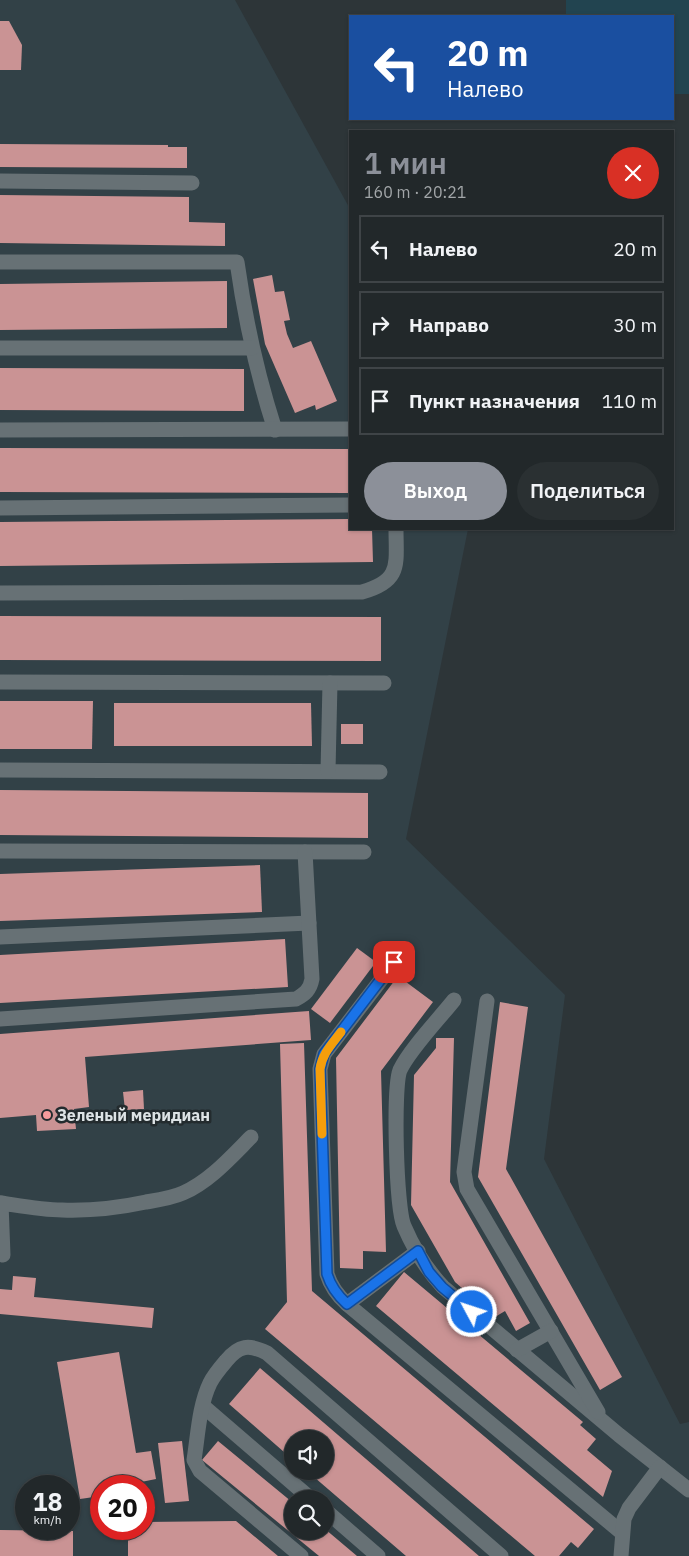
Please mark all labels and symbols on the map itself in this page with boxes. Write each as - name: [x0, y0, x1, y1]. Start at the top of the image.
- pin: [373, 941, 415, 983]
- place label: Зеленый меридиан: [57, 1105, 210, 1125]
- marker: Зеленый меридиан: [41, 1109, 53, 1121]
- position arrow: [445, 1285, 497, 1337]
- speed limit sign: 20: [90, 1475, 155, 1540]

